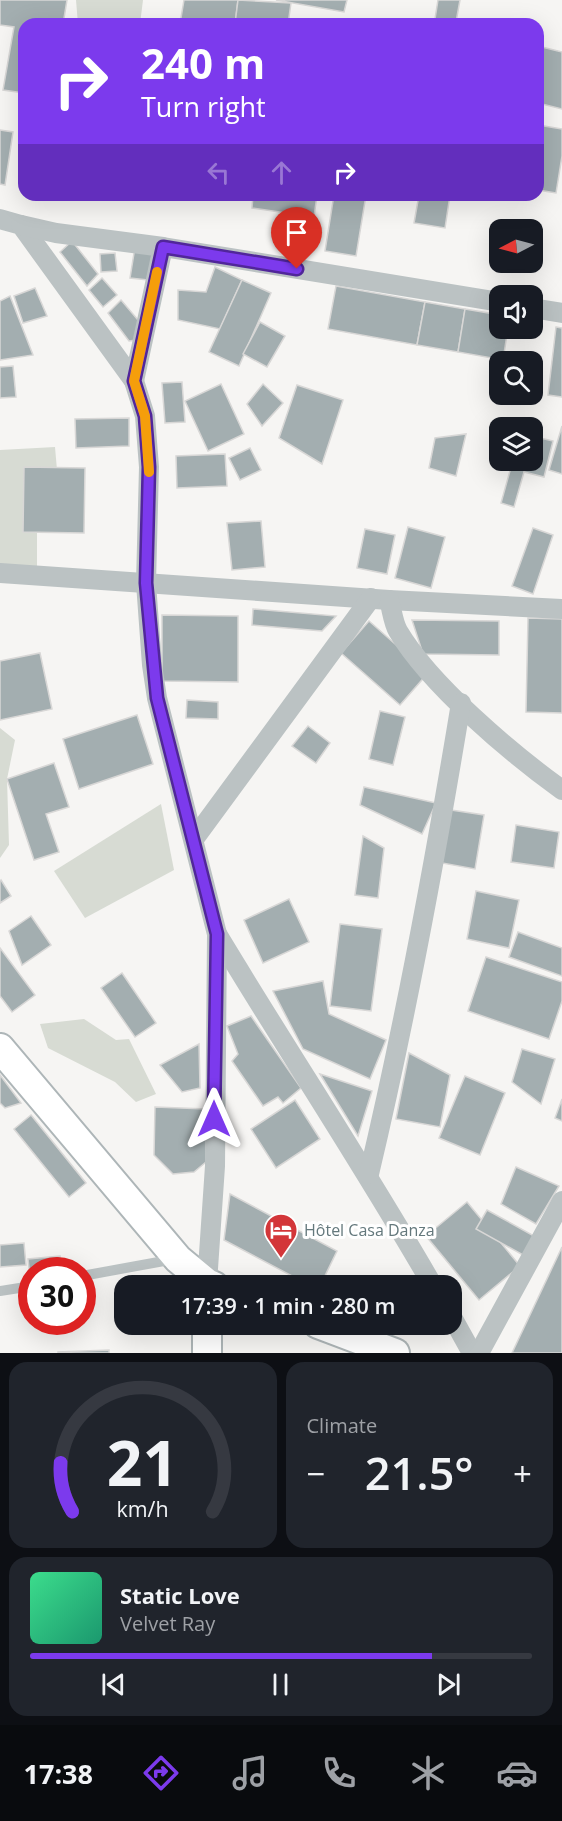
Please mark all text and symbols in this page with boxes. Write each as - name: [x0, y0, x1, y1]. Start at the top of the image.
- text: 240 m: [141, 34, 265, 91]
- icon: right: [42, 42, 120, 120]
- text: Turn right: [141, 88, 266, 125]
- icon: left: [202, 156, 235, 189]
- icon: ahead: [265, 156, 298, 189]
- icon: right: [328, 156, 361, 189]
- pin: [271, 207, 322, 269]
- icon: arrive: [280, 216, 313, 249]
- north arrow: [489, 219, 543, 273]
- map controls: [489, 219, 543, 471]
- button: sound: [489, 285, 543, 339]
- button: search: [489, 351, 543, 405]
- button: layers: [489, 417, 543, 471]
- position arrow: [182, 1087, 246, 1151]
- hotel icon: Hôtel Casa Danza: [263, 1212, 299, 1259]
- place label: Hôtel Casa Danza: [304, 1219, 435, 1241]
- speed limit sign: 30: [18, 1257, 96, 1335]
- text: 17:39 · 1 min · 280 m: [180, 1290, 396, 1320]
- text: Climate: [307, 1412, 377, 1439]
- text: 21: [107, 1419, 178, 1504]
- text: 21.5°: [365, 1442, 474, 1503]
- text: −: [307, 1451, 325, 1496]
- text: +: [513, 1451, 532, 1496]
- text: km/h: [117, 1494, 169, 1523]
- text: Static Love: [120, 1580, 240, 1610]
- text: Velvet Ray: [120, 1610, 215, 1637]
- icon: previous: [97, 1668, 130, 1701]
- icon: pause: [264, 1668, 297, 1701]
- icon: next: [432, 1668, 465, 1701]
- icon: directions: [140, 1752, 182, 1794]
- icon: music: [229, 1752, 271, 1794]
- icon: phone: [318, 1752, 360, 1794]
- icon: climate: [407, 1752, 449, 1794]
- icon: car: [496, 1752, 538, 1794]
- text: 17:38: [24, 1755, 93, 1792]

